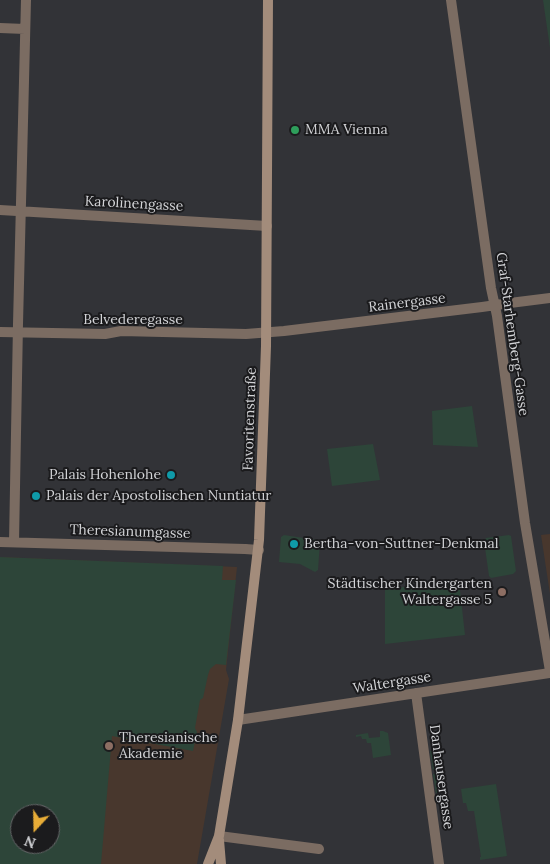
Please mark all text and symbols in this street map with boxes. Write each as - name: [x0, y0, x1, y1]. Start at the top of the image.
- place label: MMA Vienna: [305, 122, 388, 138]
- marker: MMA Vienna: [289, 124, 301, 136]
- street label: Karolinengasse: [84, 193, 184, 215]
- street label: Graf-Starhemberg-Gasse: [492, 251, 532, 417]
- street label: Rainergasse: [367, 290, 447, 316]
- street label: Belvederegasse: [83, 312, 183, 328]
- street label: Favoritenstraße: [240, 367, 260, 471]
- place label: Palais Hohenlohe: [49, 467, 161, 483]
- marker: Palais Hohenlohe: [165, 469, 177, 481]
- place label: Palais der Apostolischen Nuntiatur: [46, 488, 271, 504]
- marker: Palais der Apostolischen Nuntiatur: [30, 490, 42, 502]
- street label: Theresianumgasse: [69, 521, 191, 543]
- place label: Bertha-von-Suttner-Denkmal: [304, 536, 498, 552]
- marker: Bertha-von-Suttner-Denkmal: [288, 538, 300, 550]
- place label: Städtischer Kindergarten Waltergasse 5: [328, 576, 492, 608]
- marker: Städtischer Kindergarten Waltergasse 5: [496, 586, 508, 598]
- street label: Waltergasse: [352, 669, 432, 697]
- street label: Danhausergasse: [425, 724, 457, 830]
- place label: Theresianische Akademie: [119, 730, 217, 762]
- marker: Theresianische Akademie: [103, 740, 115, 752]
- north arrow: [10, 804, 60, 854]
- text: N: [22, 832, 38, 852]

